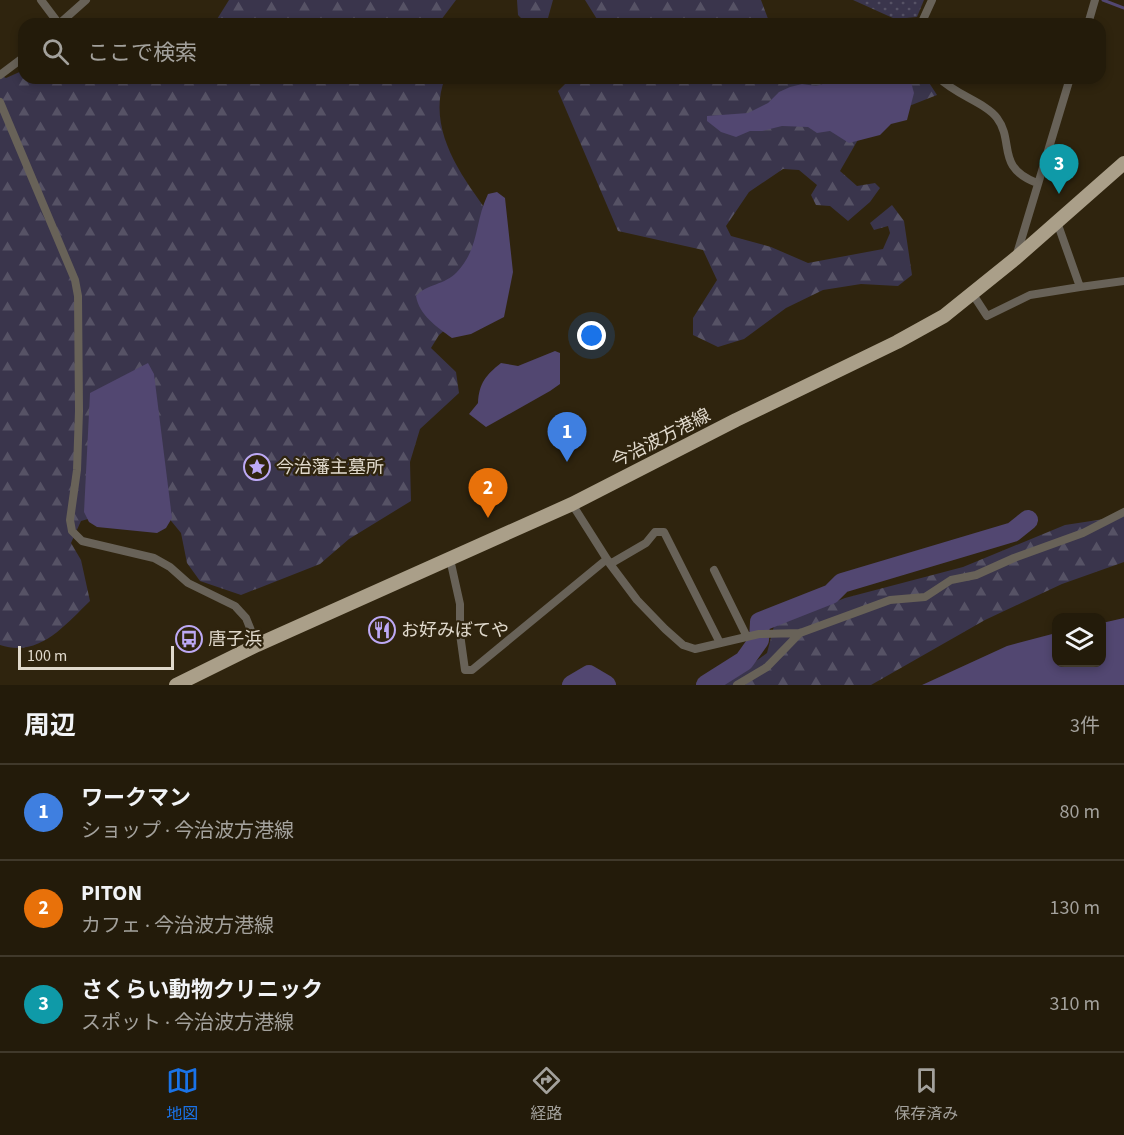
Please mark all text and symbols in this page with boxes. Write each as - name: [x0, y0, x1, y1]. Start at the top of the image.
- search box: [18, 18, 1106, 84]
- icon: search: [39, 35, 72, 68]
- text: ここで検索: [87, 37, 197, 69]
- pin: 3: [1040, 144, 1078, 194]
- your location: [577, 321, 606, 350]
- street label: 今治波方港線: [607, 403, 715, 474]
- pin: 1: [548, 412, 586, 462]
- place icon: 今治藩主墓所: [242, 452, 272, 482]
- place label: 今治藩主墓所: [276, 455, 384, 480]
- pin: 2: [468, 468, 508, 518]
- map controls: [1052, 613, 1106, 667]
- button: layers: [1052, 613, 1106, 667]
- restaurant icon: お好みぼてや: [367, 615, 397, 645]
- place label: お好みぼてや: [401, 618, 509, 643]
- bus stop icon: 唐子浜: [174, 624, 204, 654]
- place label: 唐子浜: [208, 627, 262, 652]
- scale bar: [18, 643, 174, 670]
- text: 100 m: [27, 645, 67, 667]
- text: 周辺: [24, 707, 76, 744]
- text: 3件: [1070, 712, 1100, 740]
- text: ワークマン: [81, 782, 191, 814]
- text: 1: [38, 798, 49, 826]
- text: 80 m: [1060, 798, 1100, 826]
- text: ショップ · 今治波方港線: [81, 817, 294, 845]
- text: PITON: [81, 877, 142, 909]
- text: 2: [38, 894, 49, 922]
- text: 130 m: [1050, 894, 1100, 922]
- text: カフェ · 今治波方港線: [81, 912, 274, 940]
- text: さくらい動物クリニック: [81, 974, 323, 1006]
- text: 3: [38, 990, 49, 1018]
- text: 310 m: [1050, 990, 1100, 1018]
- text: スポット · 今治波方港線: [81, 1009, 294, 1037]
- tab: 地図: [166, 1064, 199, 1125]
- tab: 経路: [530, 1064, 563, 1125]
- tab: 保存済み: [894, 1064, 958, 1125]

